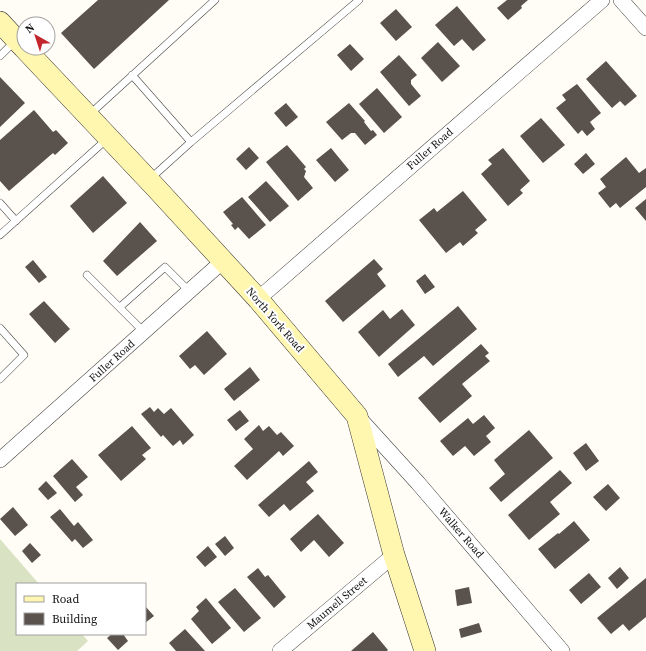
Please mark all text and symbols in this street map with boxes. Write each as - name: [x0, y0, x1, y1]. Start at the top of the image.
- north arrow: [16, 16, 56, 56]
- text: N: [22, 20, 38, 37]
- street label: Fuller Road: [404, 124, 457, 173]
- street label: North York Road: [243, 284, 308, 356]
- street label: Fuller Road: [86, 336, 139, 386]
- street label: Walker Road: [435, 505, 488, 562]
- street label: Maumell Street: [304, 573, 371, 633]
- legend: [16, 583, 146, 635]
- text: Road: [52, 591, 79, 607]
- text: Building: [52, 611, 97, 627]

